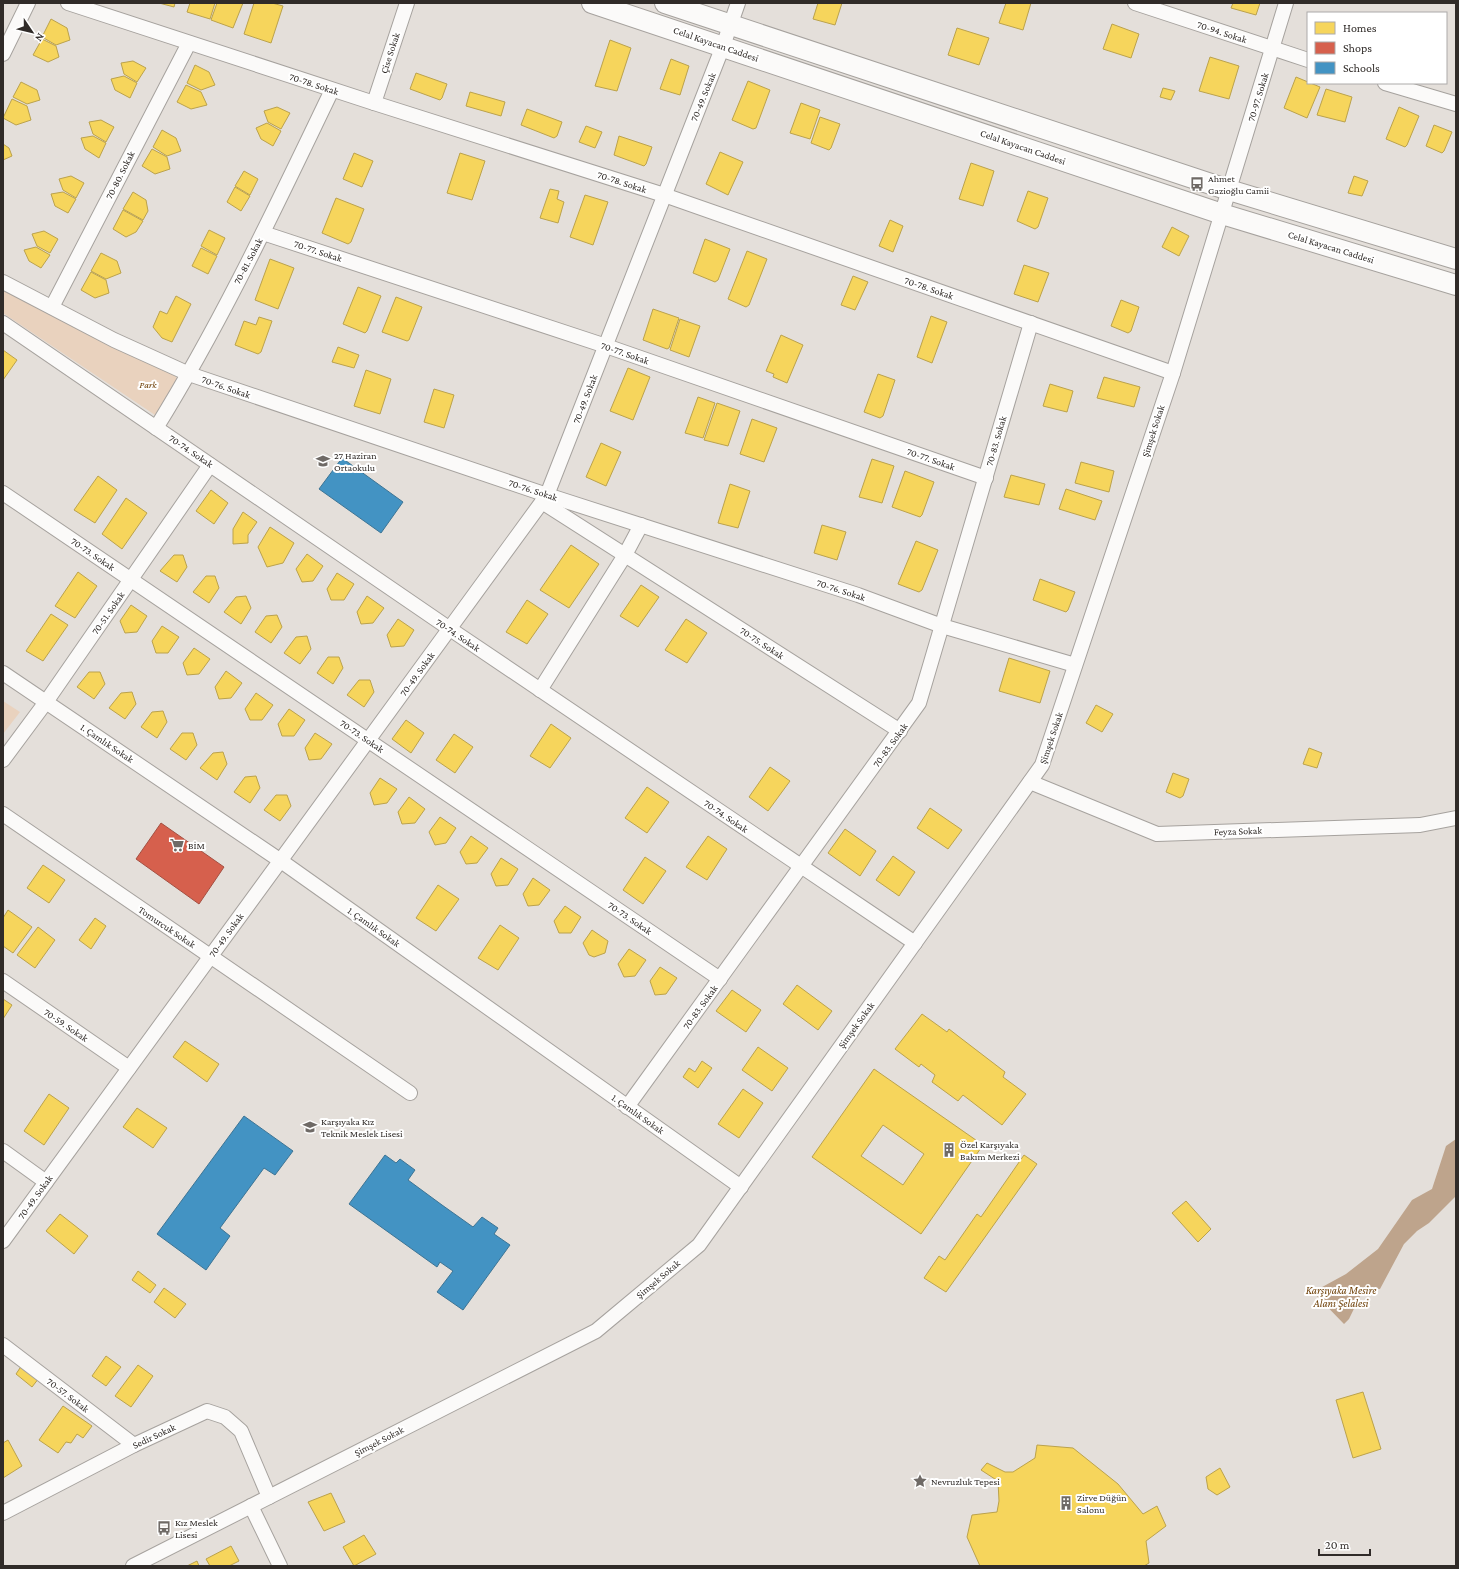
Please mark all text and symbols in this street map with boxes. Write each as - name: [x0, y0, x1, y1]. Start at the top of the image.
- north arrow: [12, 12, 52, 52]
- legend: [1307, 12, 1447, 84]
- street label: 70-94. Sokak: [1196, 19, 1248, 45]
- text: Homes: [1343, 21, 1377, 35]
- street label: Celal Kayacan Caddesi: [672, 24, 760, 64]
- text: N: [33, 31, 47, 45]
- street label: Çise Sokak: [378, 31, 402, 75]
- text: Shops: [1343, 41, 1372, 55]
- text: Schools: [1343, 61, 1380, 75]
- street label: 70-78. Sokak: [288, 71, 340, 97]
- street label: 70-49. Sokak: [688, 71, 718, 123]
- street label: 70-97. Sokak: [1245, 71, 1271, 123]
- street label: Celal Kayacan Caddesi: [979, 127, 1067, 167]
- street label: 70-80. Sokak: [103, 149, 137, 201]
- street label: 70-78. Sokak: [596, 169, 648, 195]
- place label: Ahmet Gazioğlu Camii: [1208, 173, 1270, 196]
- bus stop icon: Ahmet Gazioğlu Camii: [1189, 176, 1205, 192]
- street label: Celal Kayacan Caddesi: [1287, 229, 1376, 265]
- street label: 70-81. Sokak: [231, 236, 265, 286]
- street label: 70-77. Sokak: [292, 238, 344, 264]
- street label: 70-78. Sokak: [903, 274, 955, 302]
- street label: 70-77. Sokak: [599, 340, 651, 366]
- street label: 70-49. Sokak: [571, 373, 599, 425]
- street label: 70-76. Sokak: [200, 374, 252, 401]
- park label: Park: [139, 379, 157, 390]
- street label: Şimşek Sokak: [1139, 403, 1167, 458]
- street label: 70-83. Sokak: [984, 415, 1008, 467]
- street label: 70-74. Sokak: [167, 432, 215, 470]
- street label: 70-77. Sokak: [905, 446, 957, 472]
- place label: 27 Haziran Ortaokulu: [334, 450, 377, 473]
- school or university icon: 27 Haziran Ortaokulu: [315, 453, 331, 469]
- street label: 70-76. Sokak: [507, 477, 559, 503]
- street label: 70-73. Sokak: [69, 535, 117, 573]
- street label: 70-76. Sokak: [815, 577, 867, 603]
- street label: 70-51. Sokak: [89, 589, 127, 636]
- street label: 70-74. Sokak: [434, 616, 482, 654]
- street label: 70-75. Sokak: [738, 625, 786, 662]
- street label: 70-49. Sokak: [397, 650, 437, 698]
- street label: Şimşek Sokak: [1037, 710, 1065, 765]
- street label: 70-73. Sokak: [338, 717, 386, 755]
- street label: 1. Çamlık Sokak: [78, 721, 136, 765]
- street label: 70-83. Sokak: [870, 721, 910, 769]
- street label: 70-74. Sokak: [702, 797, 750, 835]
- street label: Feyza Sokak: [1214, 825, 1263, 837]
- supermarket icon: BİM: [169, 837, 185, 853]
- place label: BİM: [188, 840, 205, 851]
- street label: 70-73. Sokak: [606, 899, 654, 937]
- street label: Tomurcuk Sokak: [136, 904, 198, 950]
- street label: 1. Çamlık Sokak: [346, 905, 403, 949]
- street label: 70-49. Sokak: [206, 911, 246, 959]
- street label: 70-83. Sokak: [680, 983, 720, 1031]
- street label: Şimşek Sokak: [836, 1000, 876, 1050]
- street label: 70-59. Sokak: [42, 1006, 90, 1044]
- street label: 1. Çamlık Sokak: [610, 1092, 667, 1136]
- place label: Karşıyaka Kız Teknik Meslek Lisesi: [321, 1116, 403, 1139]
- school or university icon: Karşıyaka Kız Teknik Meslek Lisesi: [302, 1119, 318, 1135]
- place label: Özel Karşıyaka Bakım Merkezi: [960, 1139, 1020, 1162]
- building icon: Özel Karşıyaka Bakım Merkezi: [941, 1142, 957, 1158]
- street label: 70-49. Sokak: [15, 1173, 55, 1221]
- street label: Şimşek Sokak: [634, 1257, 682, 1301]
- water label: Karşıyaka Mesire Alanı Şelalesi: [1306, 1284, 1377, 1310]
- street label: 70-57. Sokak: [45, 1376, 92, 1415]
- street label: Sedir Sokak: [131, 1421, 177, 1451]
- street label: Şimşek Sokak: [352, 1424, 406, 1458]
- place icon: Nevruzluk Tepesi: [912, 1473, 928, 1489]
- place label: Nevruzluk Tepesi: [931, 1476, 1000, 1487]
- place label: Zirve Düğün Salonu: [1077, 1492, 1127, 1515]
- building icon: Zirve Düğün Salonu: [1058, 1495, 1074, 1511]
- place label: Kız Meslek Lisesi: [175, 1517, 218, 1540]
- bus stop icon: Kız Meslek Lisesi: [156, 1520, 172, 1536]
- scale bar: [1319, 1531, 1370, 1557]
- text: 20 m: [1325, 1538, 1350, 1552]

